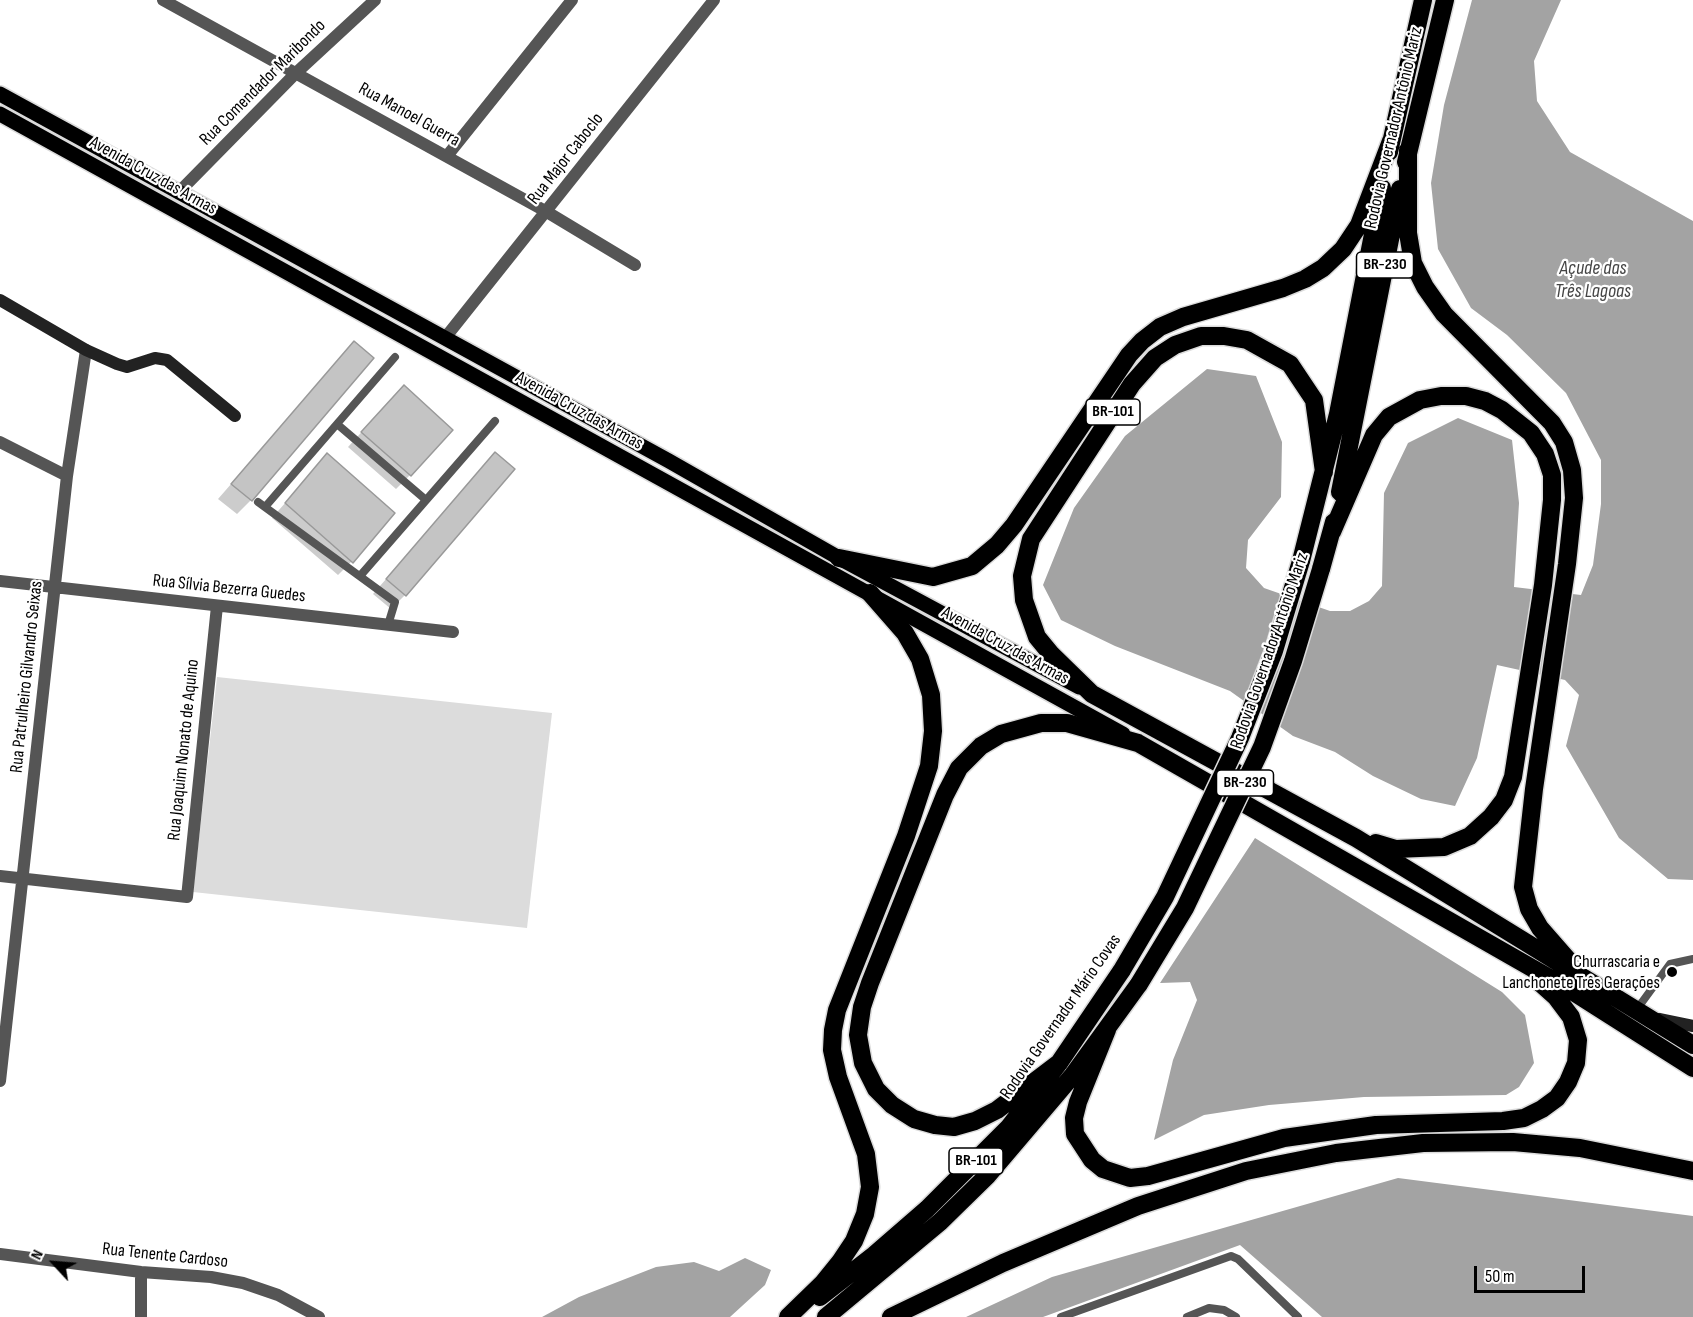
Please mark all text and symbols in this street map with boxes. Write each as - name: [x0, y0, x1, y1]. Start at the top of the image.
- street label: Rua Comendador Maribondo: [195, 15, 331, 151]
- street label: Rodovia Governador Antônio Mariz: [1360, 25, 1428, 231]
- street label: Rua Manoel Guerra: [355, 78, 463, 152]
- street label: Rua Major Caboclo: [524, 109, 608, 209]
- street label: Avenida Cruz das Armas: [85, 132, 221, 220]
- road number: BR-230: [1356, 252, 1414, 278]
- water label: Açude das Três Lagoas: [1555, 257, 1631, 304]
- street label: Avenida Cruz das Armas: [511, 367, 647, 455]
- road number: BR-101: [1086, 399, 1140, 425]
- street label: Rodovia Governador Antônio Mariz: [1226, 550, 1314, 752]
- street label: Rua Sílvia Bezerra Guedes: [151, 570, 307, 608]
- street label: Rua Patrulheiro Gilvandro Seixas: [6, 580, 48, 774]
- street label: Avenida Cruz das Armas: [937, 602, 1073, 690]
- street label: Rua Joaquim Nonato de Aquino: [164, 658, 204, 842]
- road number: BR-230: [1216, 770, 1274, 796]
- street label: Rodovia Governador Mário Covas: [996, 930, 1126, 1104]
- place label: Churrascaria e Lanchonete Três Gerações: [1502, 951, 1660, 994]
- marker: Churrascaria e Lanchonete Três Gerações: [1665, 965, 1679, 979]
- road number: BR-101: [949, 1148, 1003, 1174]
- north arrow: [24, 1233, 84, 1293]
- street label: Rua Tenente Cardoso: [101, 1239, 229, 1273]
- text: N: [27, 1247, 48, 1263]
- scale bar: [1477, 1254, 1588, 1292]
- text: 50 m: [1485, 1266, 1515, 1287]

